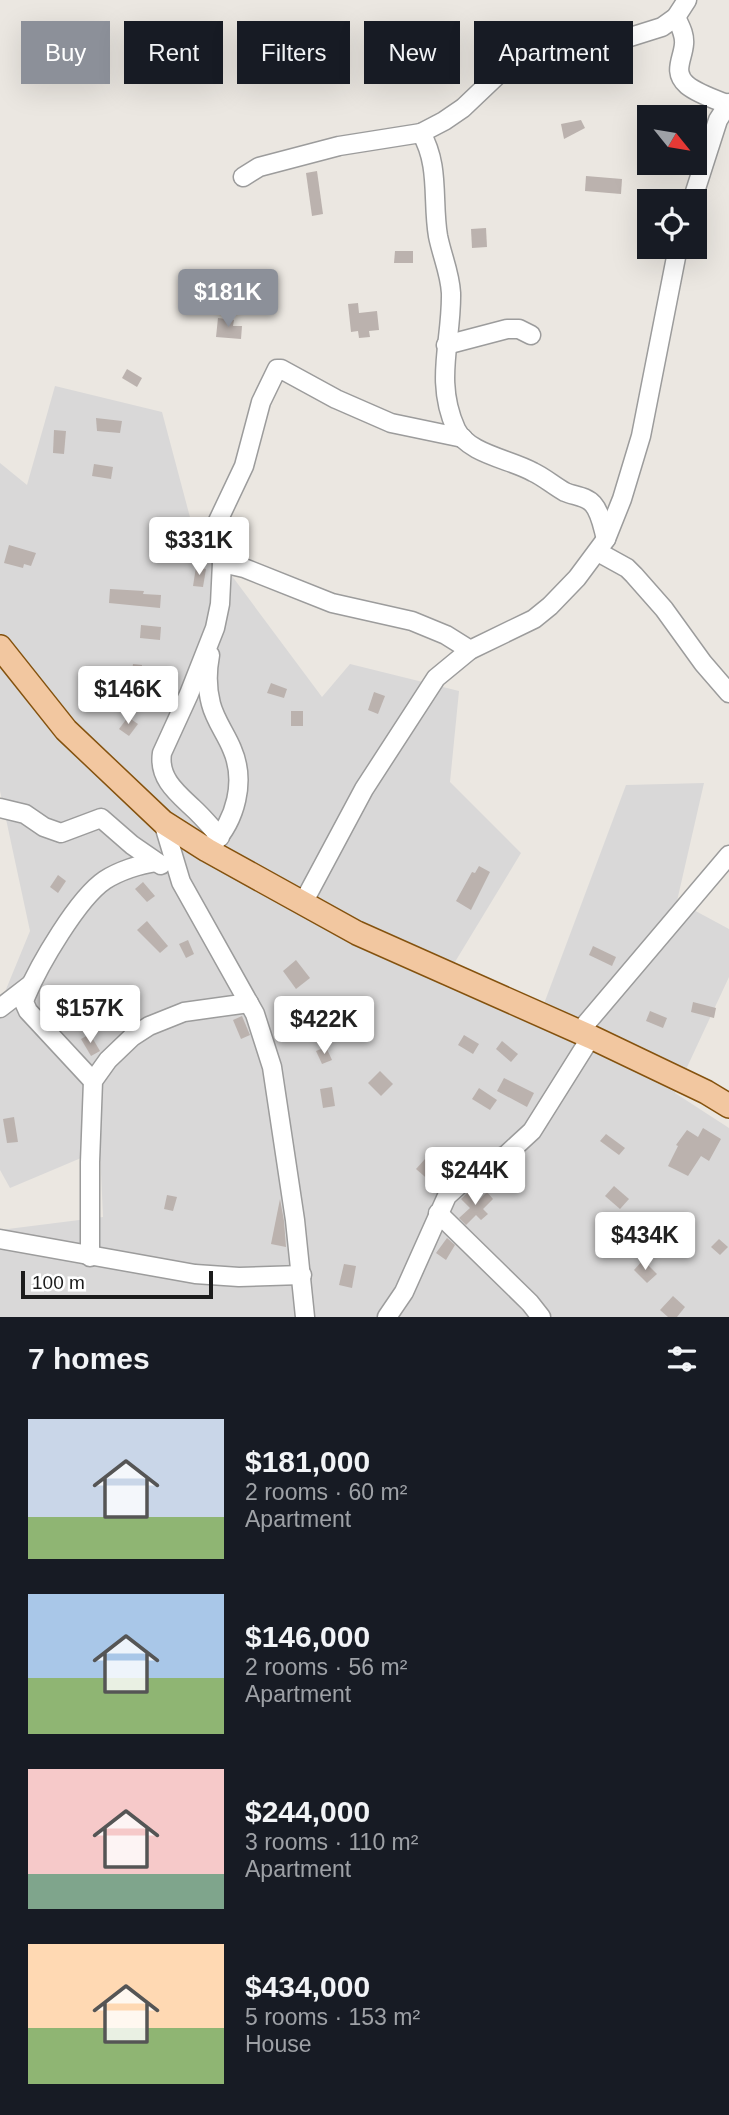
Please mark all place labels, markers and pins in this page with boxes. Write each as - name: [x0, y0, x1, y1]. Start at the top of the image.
- pin: $181K: [179, 270, 277, 329]
- pin: $331K: [150, 518, 248, 577]
- pin: $146K: [79, 666, 177, 726]
- pin: $157K: [41, 986, 139, 1045]
- pin: $422K: [275, 996, 373, 1056]
- pin: $244K: [426, 1148, 524, 1207]
- pin: $434K: [596, 1212, 694, 1272]

